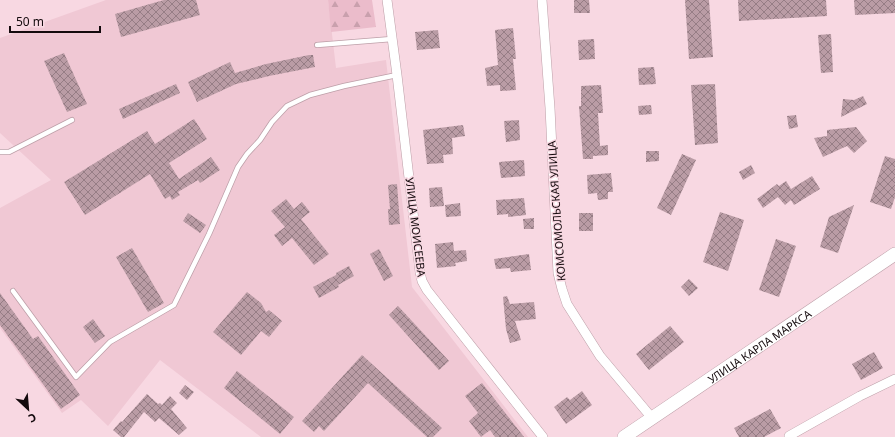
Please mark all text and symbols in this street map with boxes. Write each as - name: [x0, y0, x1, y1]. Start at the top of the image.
- scale bar: [10, 8, 100, 34]
- text: 50 m: [16, 13, 44, 30]
- street label: КОМСОМОЛЬСКАЯ УЛИЦА: [544, 139, 568, 282]
- street label: УЛИЦА МОИСЕЕВА: [402, 177, 430, 278]
- street label: УЛИЦА КАРЛА МАРКСА: [704, 305, 815, 386]
- north arrow: [8, 389, 48, 429]
- text: С: [26, 410, 39, 427]

